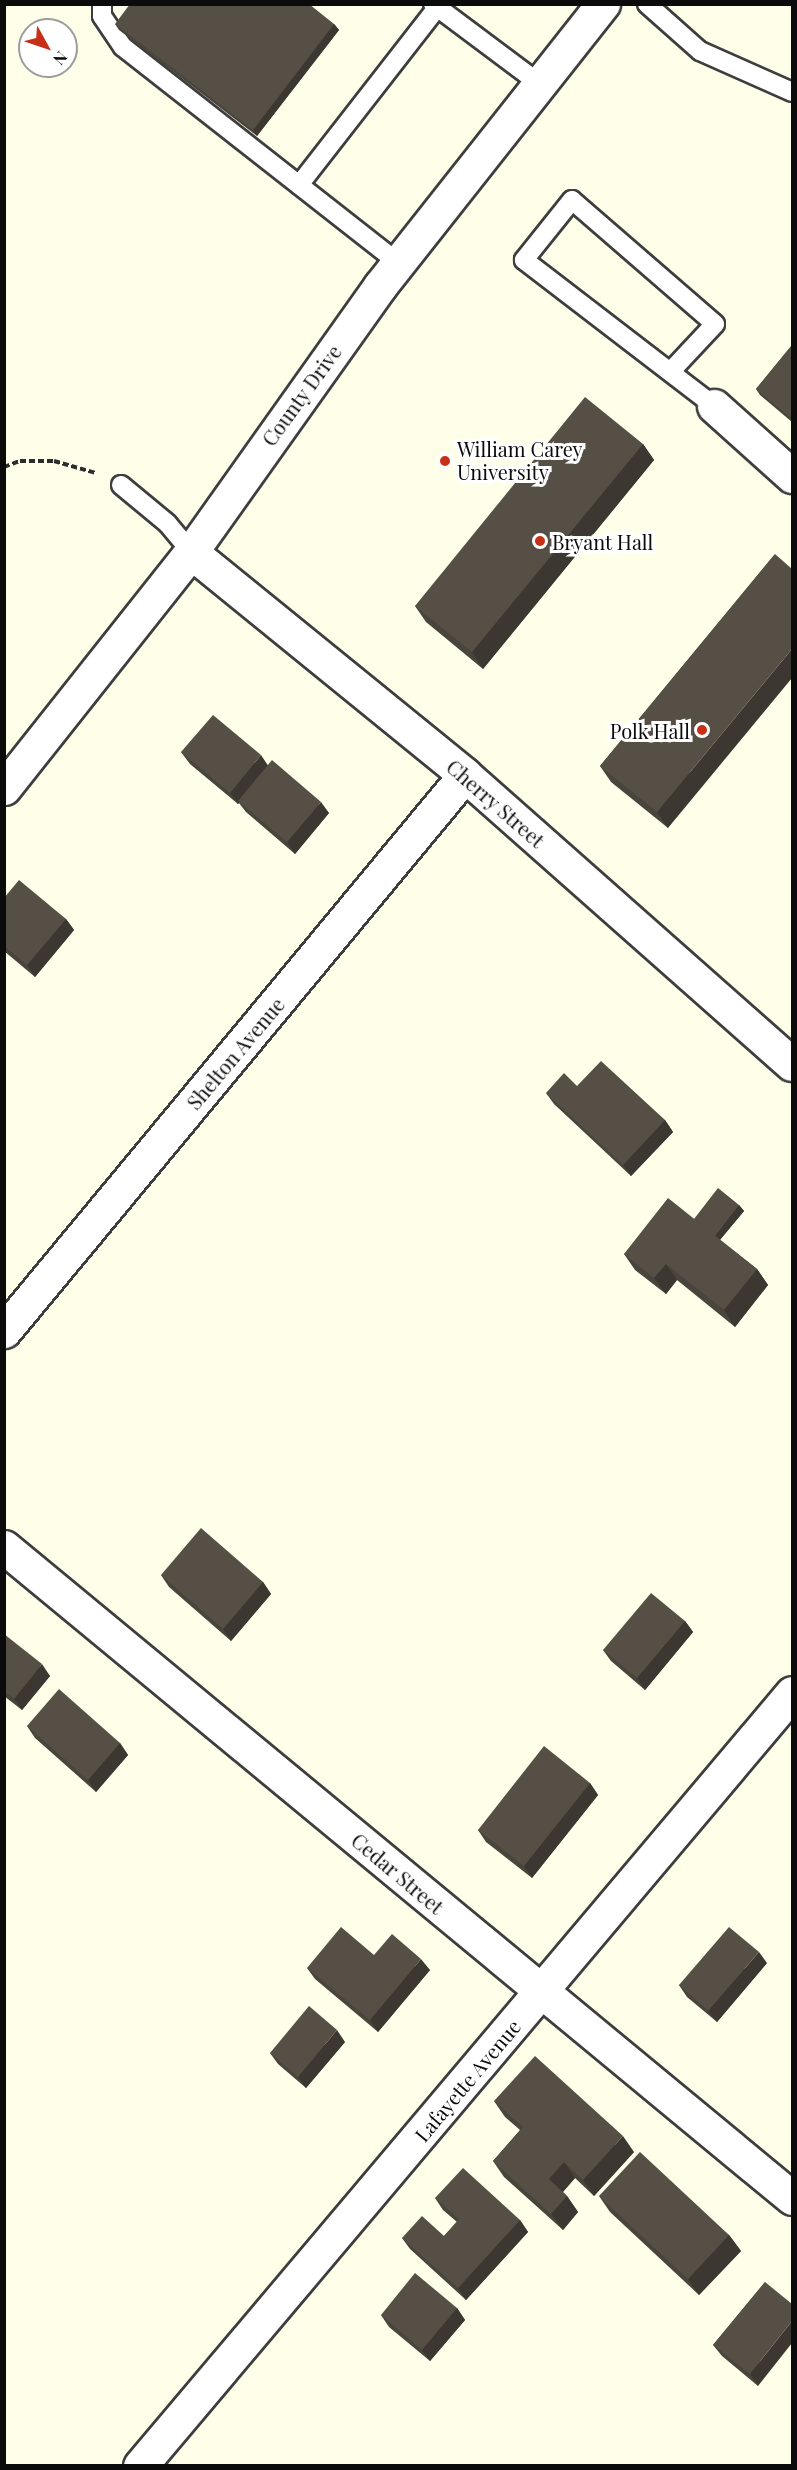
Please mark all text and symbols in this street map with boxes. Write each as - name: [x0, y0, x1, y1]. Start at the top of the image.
- north arrow: [18, 18, 78, 78]
- text: N: [49, 47, 72, 70]
- street label: County Drive: [256, 340, 346, 450]
- place label: William Carey University: [457, 437, 583, 484]
- marker: William Carey University: [438, 454, 452, 468]
- place label: Bryant Hall: [552, 529, 654, 553]
- marker: Bryant Hall: [533, 534, 547, 548]
- place label: Polk Hall: [610, 718, 690, 742]
- marker: Polk Hall: [695, 723, 709, 737]
- street label: Cherry Street: [442, 754, 550, 852]
- street label: Shelton Avenue: [181, 992, 289, 1114]
- street label: Cedar Street: [347, 1827, 449, 1919]
- street label: Lafayette Avenue: [409, 2014, 525, 2146]

